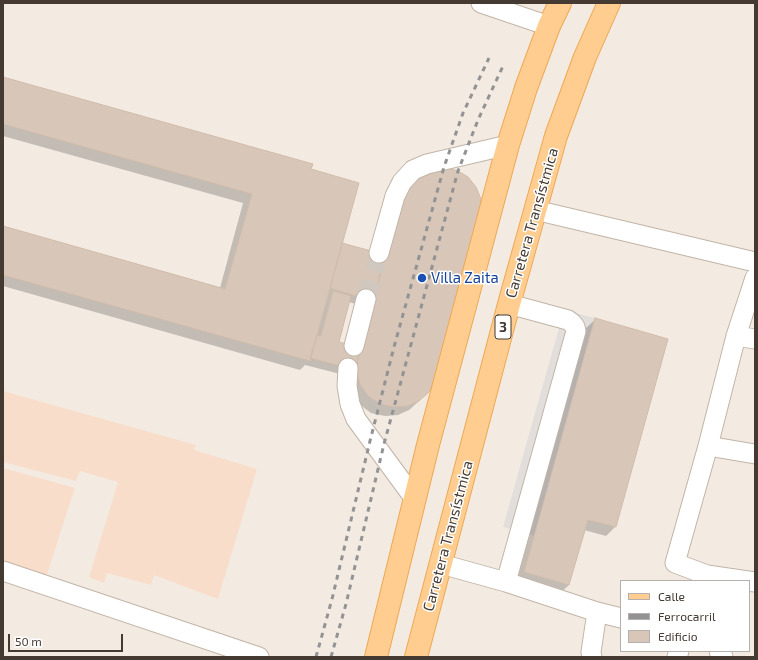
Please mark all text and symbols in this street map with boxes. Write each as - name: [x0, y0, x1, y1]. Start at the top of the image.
- street label: Carretera Transístmica: [502, 146, 562, 300]
- place label: Villa Zaita: [431, 269, 499, 287]
- marker: Villa Zaita: [416, 272, 428, 284]
- road number: 3: [495, 315, 511, 339]
- street label: Carretera Transístmica: [419, 459, 477, 613]
- legend: [620, 580, 750, 652]
- text: Calle: [658, 589, 685, 603]
- text: Ferrocarril: [658, 609, 716, 623]
- scale bar: [10, 626, 125, 652]
- text: Edificio: [658, 629, 698, 643]
- text: 50 m: [15, 634, 42, 648]

